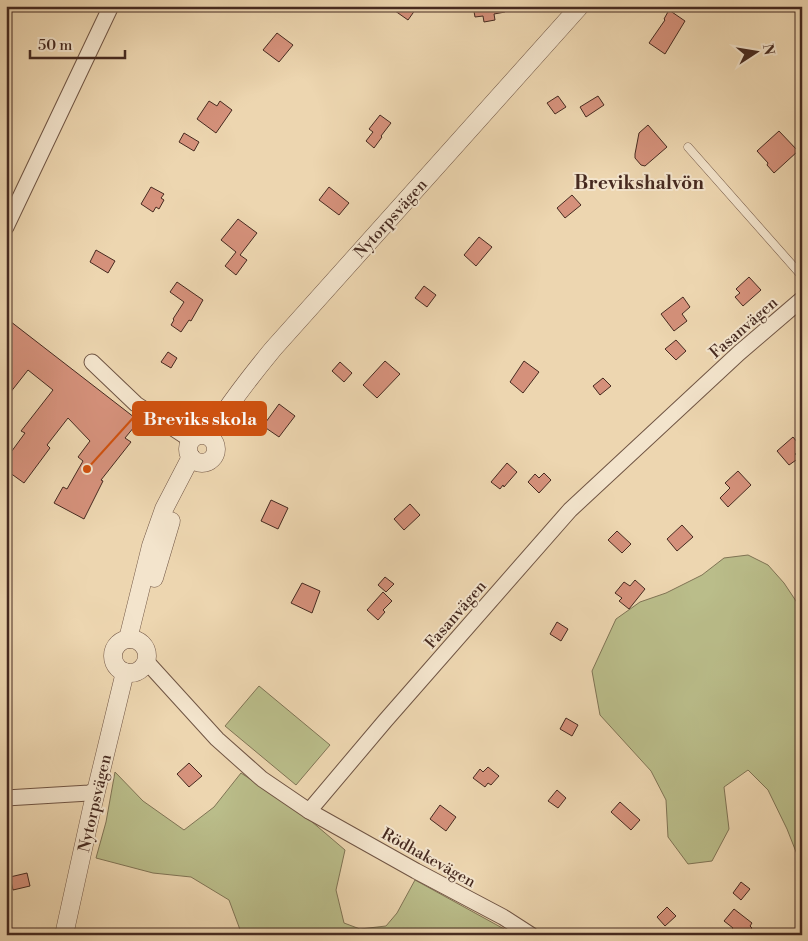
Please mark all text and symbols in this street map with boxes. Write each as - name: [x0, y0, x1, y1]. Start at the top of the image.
- scale bar: [30, 28, 125, 60]
- north arrow: [730, 28, 780, 78]
- text: 50 m: [38, 36, 72, 55]
- text: N: [758, 42, 778, 57]
- district label: Brevikshalvön: [574, 171, 704, 195]
- street label: Nytorpsvägen: [350, 175, 432, 262]
- street label: Fasanvägen: [705, 292, 782, 363]
- callout: Breviks skola: [133, 402, 266, 435]
- text: Breviks skola: [143, 408, 257, 431]
- street label: Fasanvägen: [421, 576, 491, 653]
- street label: Nytorpsvägen: [74, 752, 116, 854]
- street label: Rödhakevägen: [378, 824, 480, 892]

